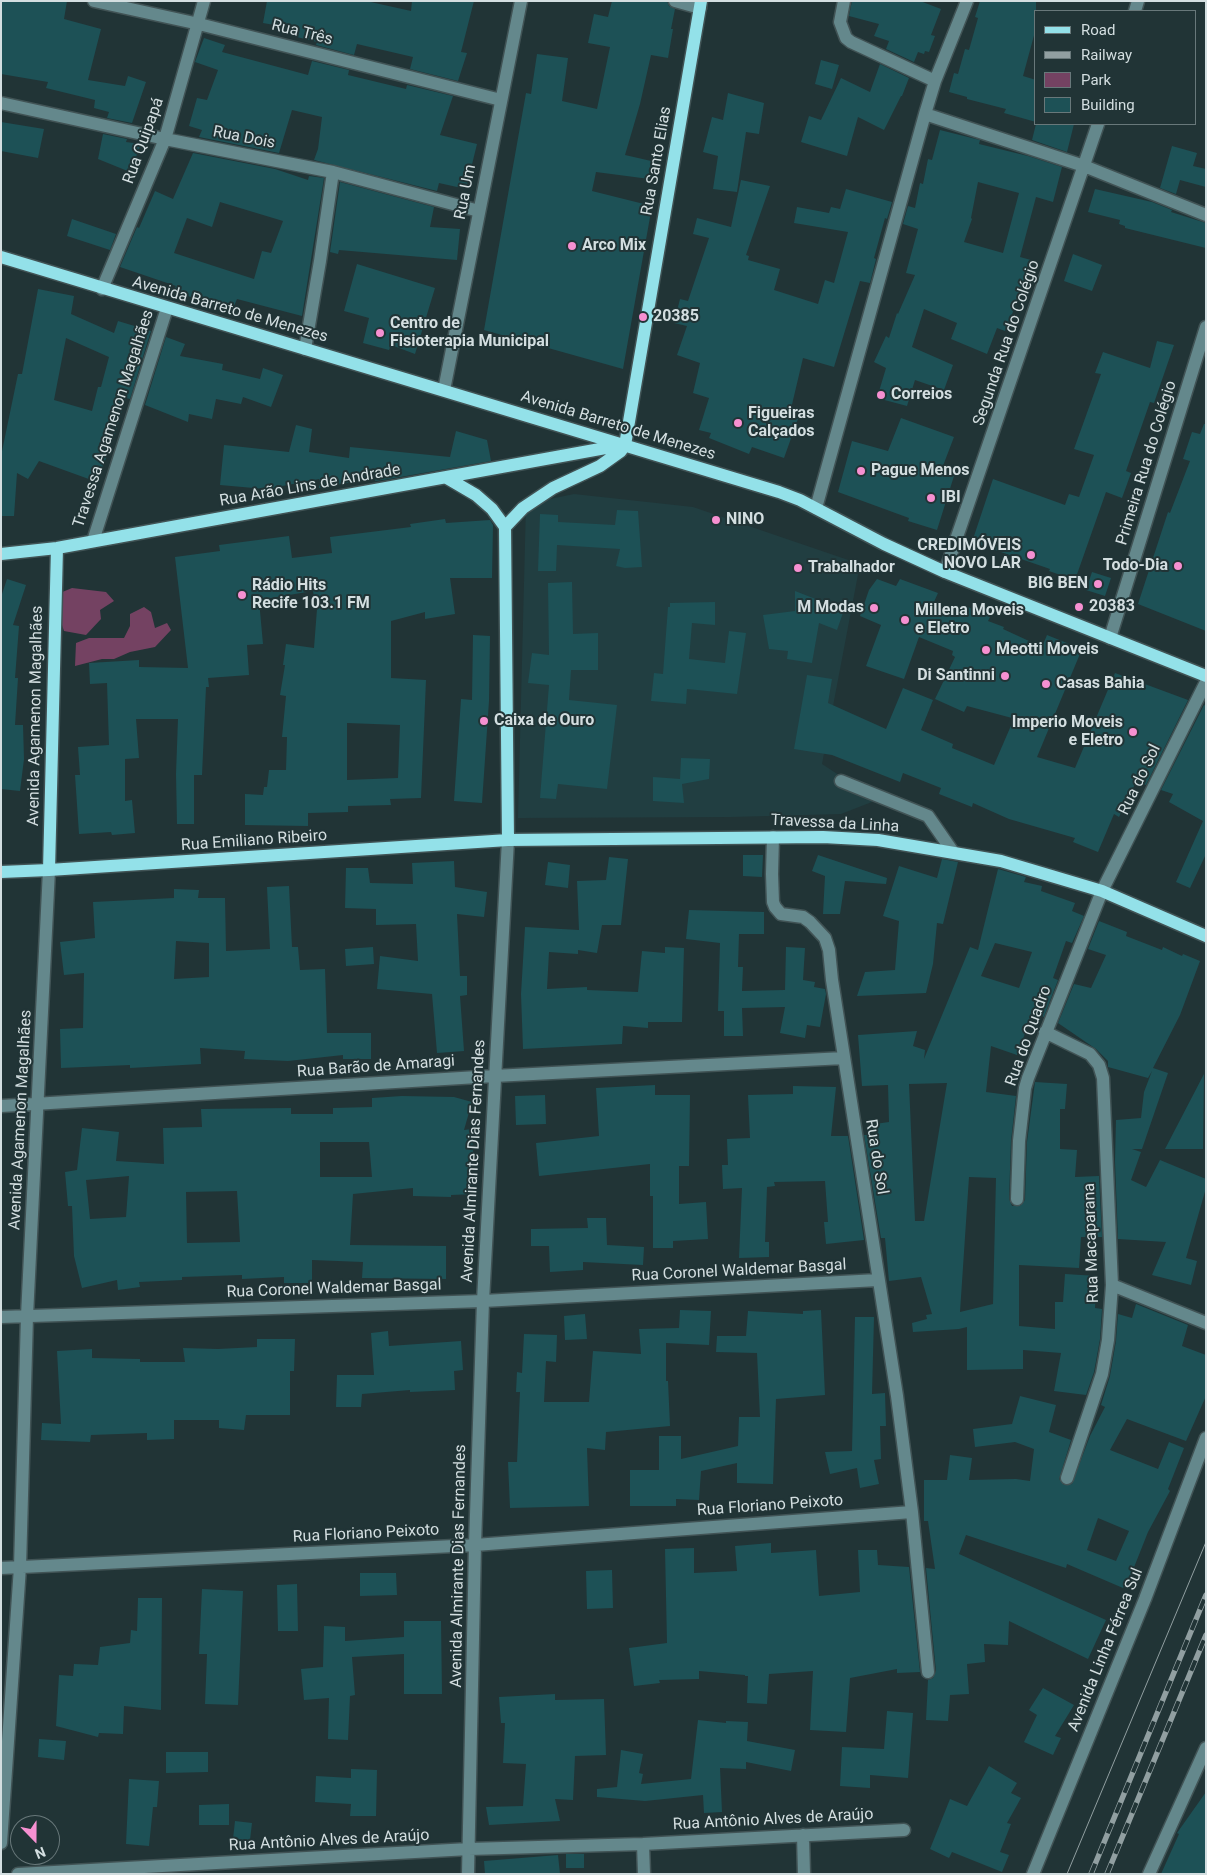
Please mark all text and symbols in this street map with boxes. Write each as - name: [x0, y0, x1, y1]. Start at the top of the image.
- legend: [1034, 10, 1197, 125]
- street label: Rua Três: [269, 16, 335, 50]
- text: Road: [1081, 21, 1115, 39]
- text: Railway: [1081, 46, 1132, 64]
- text: Park: [1081, 71, 1111, 89]
- street label: Rua Quipapá: [120, 95, 168, 187]
- text: Building: [1081, 96, 1135, 114]
- street label: Rua Santo Elias: [638, 105, 676, 217]
- street label: Rua Dois: [211, 123, 277, 153]
- street label: Rua Um: [451, 163, 481, 221]
- place label: Arco Mix: [582, 236, 646, 256]
- marker: Arco Mix: [566, 240, 578, 252]
- street label: Segunda Rua do Colégio: [970, 258, 1044, 428]
- street label: Avenida Barreto de Menezes: [130, 273, 330, 347]
- place label: 20385: [653, 307, 699, 327]
- street label: Travessa Agamenon Magalhães: [70, 308, 158, 530]
- marker: 20385: [637, 311, 649, 323]
- place label: Centro de Fisioterapia Municipal: [390, 314, 549, 352]
- marker: Centro de Fisioterapia Municipal: [374, 327, 386, 339]
- street label: Primeira Rua do Colégio: [1113, 378, 1181, 548]
- place label: Correios: [891, 385, 952, 405]
- street label: Avenida Barreto de Menezes: [518, 387, 718, 465]
- marker: Correios: [875, 389, 887, 401]
- place label: Figueiras Calçados: [748, 404, 814, 442]
- marker: Figueiras Calçados: [732, 417, 744, 429]
- street label: Rua Arão Lins de Andrade: [218, 461, 402, 511]
- place label: Pague Menos: [871, 461, 969, 481]
- marker: Pague Menos: [855, 465, 867, 477]
- place label: IBI: [941, 488, 961, 508]
- marker: IBI: [925, 492, 937, 504]
- place label: NINO: [726, 510, 764, 530]
- marker: NINO: [710, 514, 722, 526]
- place label: CREDIMÓVEIS NOVO LAR: [917, 536, 1021, 574]
- marker: CREDIMÓVEIS NOVO LAR: [1025, 549, 1037, 561]
- place label: Todo-Dia: [1103, 556, 1168, 576]
- place label: Trabalhador: [808, 558, 895, 578]
- marker: Todo-Dia: [1172, 560, 1184, 572]
- marker: Trabalhador: [792, 562, 804, 574]
- place label: BIG BEN: [1028, 574, 1088, 594]
- place label: Rádio Hits Recife 103.1 FM: [252, 576, 370, 614]
- marker: BIG BEN: [1092, 578, 1104, 590]
- marker: Rádio Hits Recife 103.1 FM: [236, 589, 248, 601]
- place label: 20383: [1089, 597, 1135, 617]
- place label: M Modas: [797, 598, 864, 618]
- place label: Millena Moveis e Eletro: [915, 601, 1024, 639]
- marker: 20383: [1073, 601, 1085, 613]
- marker: M Modas: [868, 602, 880, 614]
- street label: Avenida Agamenon Magalhães: [24, 606, 48, 826]
- marker: Millena Moveis e Eletro: [899, 614, 911, 626]
- place label: Meotti Moveis: [996, 640, 1099, 660]
- marker: Meotti Moveis: [980, 644, 992, 656]
- place label: Di Santinni: [917, 666, 995, 686]
- marker: Di Santinni: [999, 670, 1011, 682]
- place label: Casas Bahia: [1056, 674, 1145, 694]
- marker: Casas Bahia: [1040, 678, 1052, 690]
- place label: Caixa de Ouro: [494, 711, 594, 731]
- place label: Imperio Moveis e Eletro: [1012, 713, 1123, 751]
- marker: Caixa de Ouro: [478, 715, 490, 727]
- marker: Imperio Moveis e Eletro: [1127, 726, 1139, 738]
- street label: Rua do Sol: [1115, 742, 1165, 818]
- street label: Travessa da Linha: [770, 811, 900, 837]
- street label: Rua Emiliano Ribeiro: [180, 826, 328, 856]
- street label: Rua do Quadro: [1002, 983, 1056, 1089]
- street label: Avenida Agamenon Magalhães: [6, 1009, 36, 1231]
- street label: Avenida Almirante Dias Fernandes: [458, 1039, 490, 1283]
- street label: Rua Barão de Amaragi: [296, 1052, 456, 1082]
- street label: Rua do Sol: [861, 1118, 891, 1196]
- street label: Rua Macaparana: [1080, 1183, 1104, 1303]
- street label: Rua Coronel Waldemar Basgal: [631, 1256, 847, 1286]
- street label: Rua Coronel Waldemar Basgal: [226, 1276, 442, 1302]
- street label: Avenida Almirante Dias Fernandes: [447, 1444, 471, 1688]
- street label: Rua Floriano Peixoto: [696, 1491, 844, 1521]
- street label: Rua Floriano Peixoto: [292, 1521, 440, 1547]
- street label: Avenida Linha Férrea Sul: [1064, 1565, 1148, 1735]
- street label: Rua Antônio Alves de Araújo: [672, 1805, 874, 1835]
- north arrow: [10, 1815, 60, 1865]
- street label: Rua Antônio Alves de Araújo: [228, 1826, 430, 1856]
- text: N: [33, 1844, 48, 1862]

